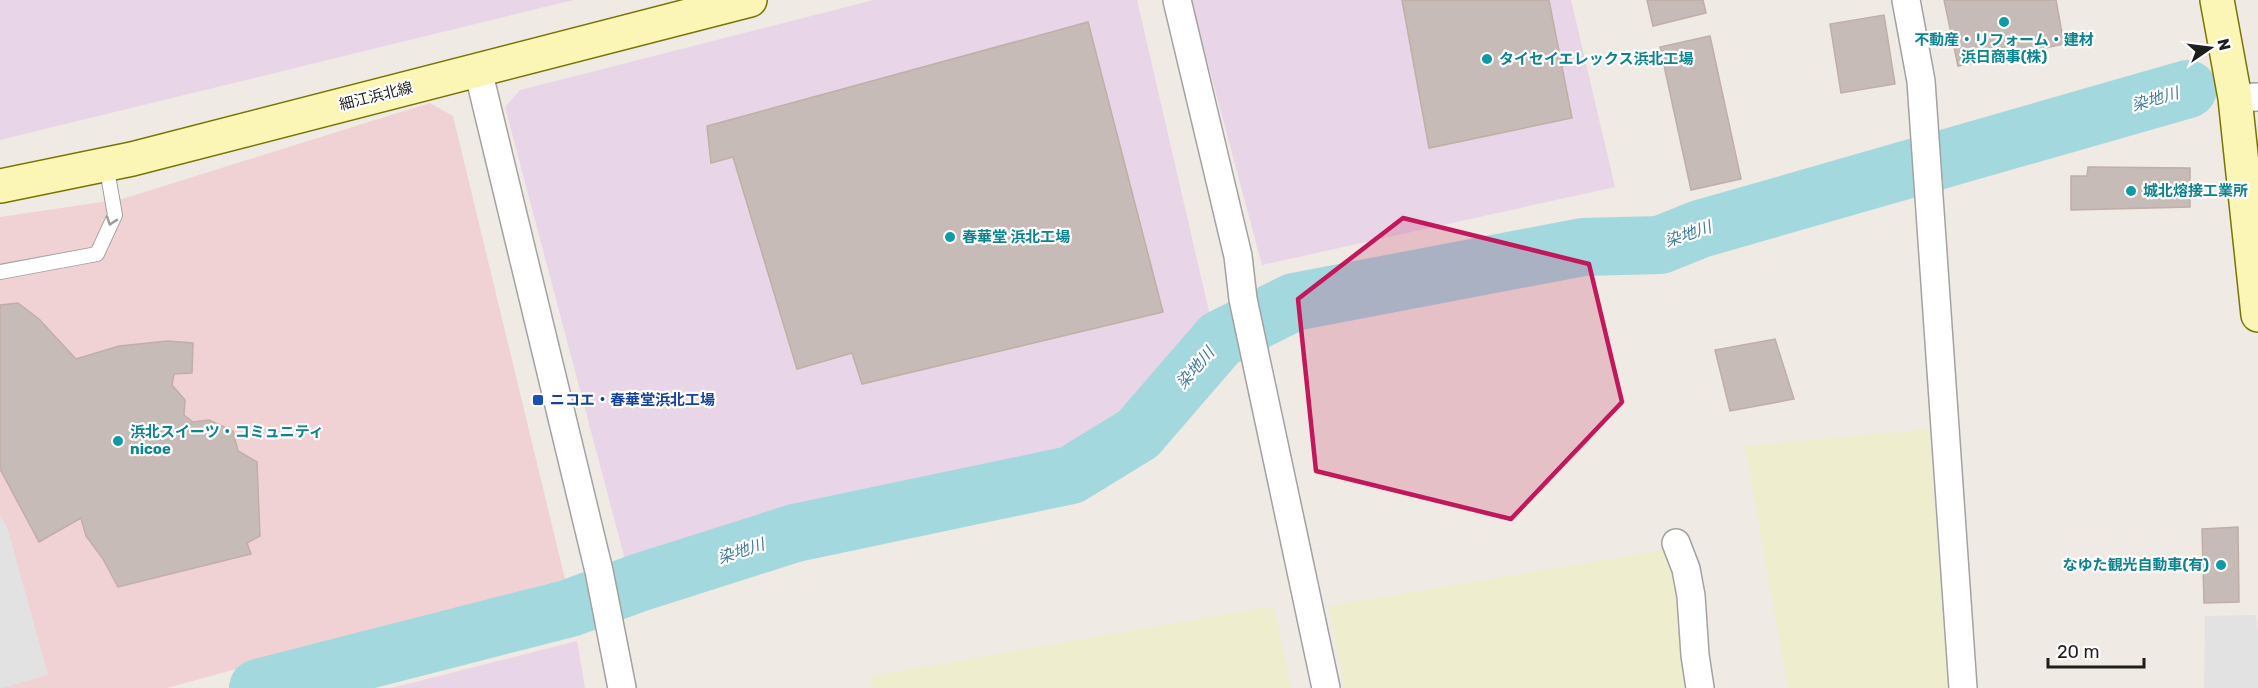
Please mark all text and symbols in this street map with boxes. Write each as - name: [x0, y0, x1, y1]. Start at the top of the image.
- marker: 不動産・リフォーム・建材 浜日商事(株): [1997, 15, 2011, 29]
- north arrow: [2180, 18, 2240, 78]
- place label: 不動産・リフォーム・建材 浜日商事(株): [1914, 31, 2094, 66]
- text: N: [2213, 37, 2235, 52]
- place label: タイセイエレックス浜北工場: [1499, 50, 1693, 68]
- marker: タイセイエレックス浜北工場: [1480, 52, 1494, 66]
- street label: 細江浜北線: [337, 78, 415, 114]
- water label: 染地川: [2129, 83, 2183, 115]
- place label: 城北熔接工業所: [2143, 182, 2248, 200]
- marker: 城北熔接工業所: [2124, 184, 2138, 198]
- one-way arrow: [105, 216, 118, 226]
- water label: 染地川: [1662, 217, 1716, 251]
- place label: 春華堂 浜北工場: [962, 228, 1070, 246]
- marker: 春華堂 浜北工場: [943, 230, 957, 244]
- water label: 染地川: [1172, 342, 1219, 392]
- place label: ニコエ・春華堂浜北工場: [550, 391, 715, 409]
- marker: ニコエ・春華堂浜北工場: [531, 393, 545, 407]
- place label: 浜北スイーツ・コミュニティ nicoe: [130, 423, 324, 458]
- marker: 浜北スイーツ・コミュニティ nicoe: [111, 434, 125, 448]
- water label: 染地川: [715, 534, 769, 567]
- place label: なゆた観光自動車(有): [2062, 556, 2209, 574]
- marker: なゆた観光自動車(有): [2214, 558, 2228, 572]
- scale bar: [2048, 631, 2144, 669]
- text: 20 m: [2057, 641, 2099, 663]

